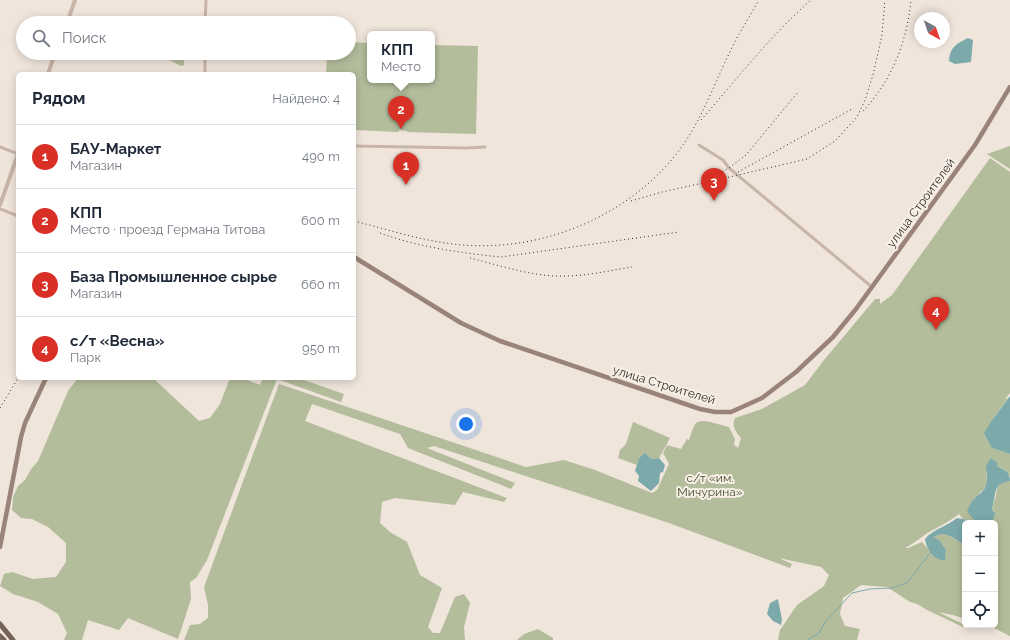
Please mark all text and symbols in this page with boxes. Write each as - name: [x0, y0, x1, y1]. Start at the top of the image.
- north arrow: [914, 12, 950, 48]
- search box: [16, 16, 356, 60]
- icon: search: [30, 27, 52, 49]
- text: Поиск: [62, 29, 107, 47]
- popup: [367, 31, 435, 83]
- text: КПП: [381, 41, 413, 59]
- text: Место: [381, 59, 421, 74]
- text: Рядом: [32, 88, 85, 108]
- text: Найдено: 4: [272, 91, 340, 106]
- pin: 2: [388, 96, 414, 129]
- text: БАУ-Маркет: [70, 140, 161, 158]
- text: 1: [42, 149, 48, 164]
- text: 490 m: [302, 149, 340, 164]
- pin: 1: [393, 152, 419, 185]
- street label: улица Строителей: [884, 156, 958, 250]
- text: Магазин: [70, 158, 122, 173]
- pin: 3: [701, 168, 727, 201]
- text: КПП: [70, 204, 102, 222]
- text: 2: [41, 213, 49, 228]
- text: 600 m: [301, 213, 340, 228]
- text: Место · проезд Германа Титова: [70, 222, 265, 237]
- text: База Промышленное сырье: [70, 268, 277, 286]
- text: 3: [41, 277, 49, 292]
- text: 660 m: [301, 277, 340, 292]
- text: Магазин: [70, 286, 122, 301]
- pin: 4: [923, 297, 949, 330]
- text: с/т «Весна»: [70, 332, 165, 350]
- text: 4: [41, 341, 49, 356]
- text: 950 m: [302, 341, 340, 356]
- text: Парк: [70, 350, 101, 365]
- street label: улица Строителей: [611, 363, 717, 407]
- your location: [456, 414, 476, 434]
- park label: с/т «им. Мичурина»: [677, 471, 743, 499]
- map controls: [962, 520, 998, 628]
- button: +: [962, 520, 998, 556]
- button: −: [962, 556, 998, 592]
- button: locate: [962, 592, 998, 628]

